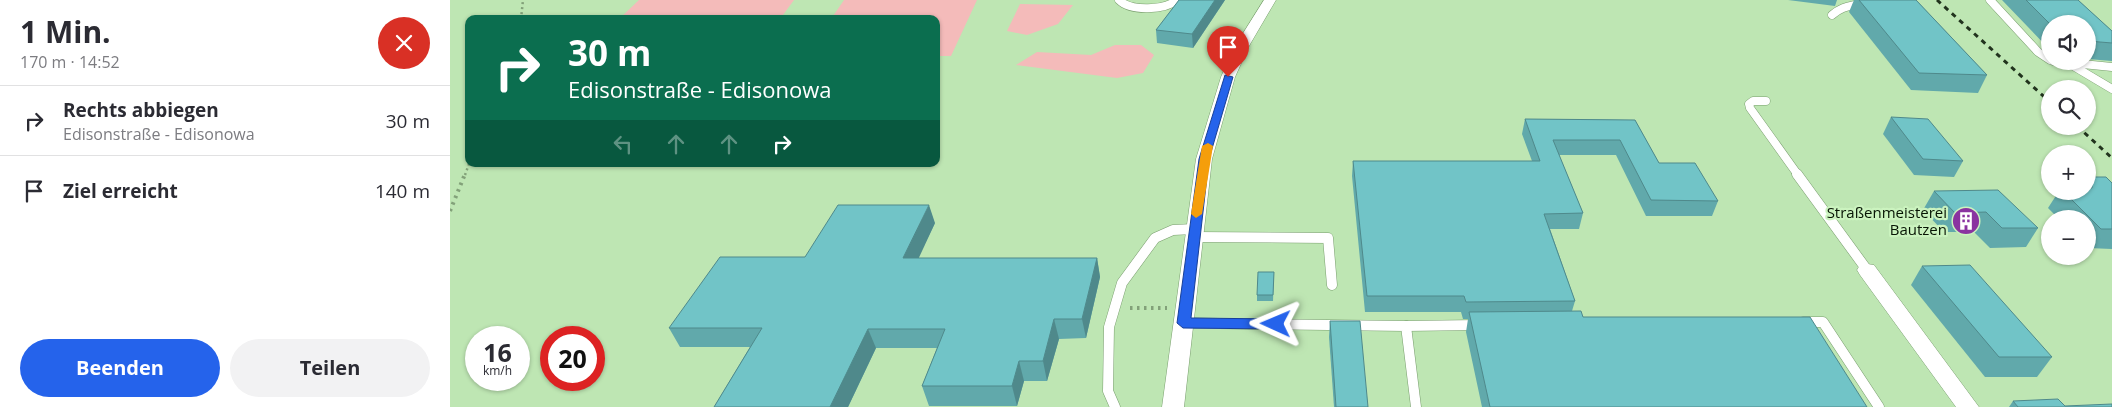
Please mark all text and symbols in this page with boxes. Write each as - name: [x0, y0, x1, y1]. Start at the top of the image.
- text: 1 Min.: [20, 11, 111, 52]
- map controls: [2041, 15, 2096, 265]
- button: sound: [2041, 15, 2096, 70]
- button: close: [378, 17, 430, 69]
- pin: [1207, 26, 1249, 77]
- text: 30 m: [568, 29, 651, 76]
- icon: arrive: [1214, 33, 1242, 61]
- icon: right: [485, 35, 550, 100]
- text: 170 m · 14:52: [20, 51, 120, 73]
- text: Edisonstraße - Edisonowa: [568, 74, 832, 104]
- button: search: [2041, 80, 2096, 135]
- text: Rechts abbiegen: [63, 97, 219, 123]
- icon: right: [20, 107, 48, 135]
- text: 30 m: [386, 108, 430, 134]
- text: Edisonstraße - Edisonowa: [63, 123, 255, 145]
- icon: left: [609, 130, 637, 158]
- icon: ahead: [662, 130, 690, 158]
- icon: ahead: [715, 130, 743, 158]
- icon: right: [768, 130, 796, 158]
- button: +: [2041, 145, 2096, 200]
- icon: arrive: [20, 177, 48, 205]
- text: Ziel erreicht: [63, 178, 178, 204]
- text: 140 m: [375, 178, 430, 204]
- place label: Straßenmeisterei Bautzen: [1827, 202, 1947, 239]
- building icon: Straßenmeisterei Bautzen: [1951, 206, 1981, 236]
- button: −: [2041, 210, 2096, 265]
- position arrow: [1249, 297, 1301, 349]
- speed limit sign: 20: [540, 326, 605, 391]
- text: 16: [483, 335, 512, 369]
- button: Beenden: [20, 339, 220, 397]
- button: Teilen: [230, 339, 430, 397]
- text: km/h: [483, 362, 512, 379]

